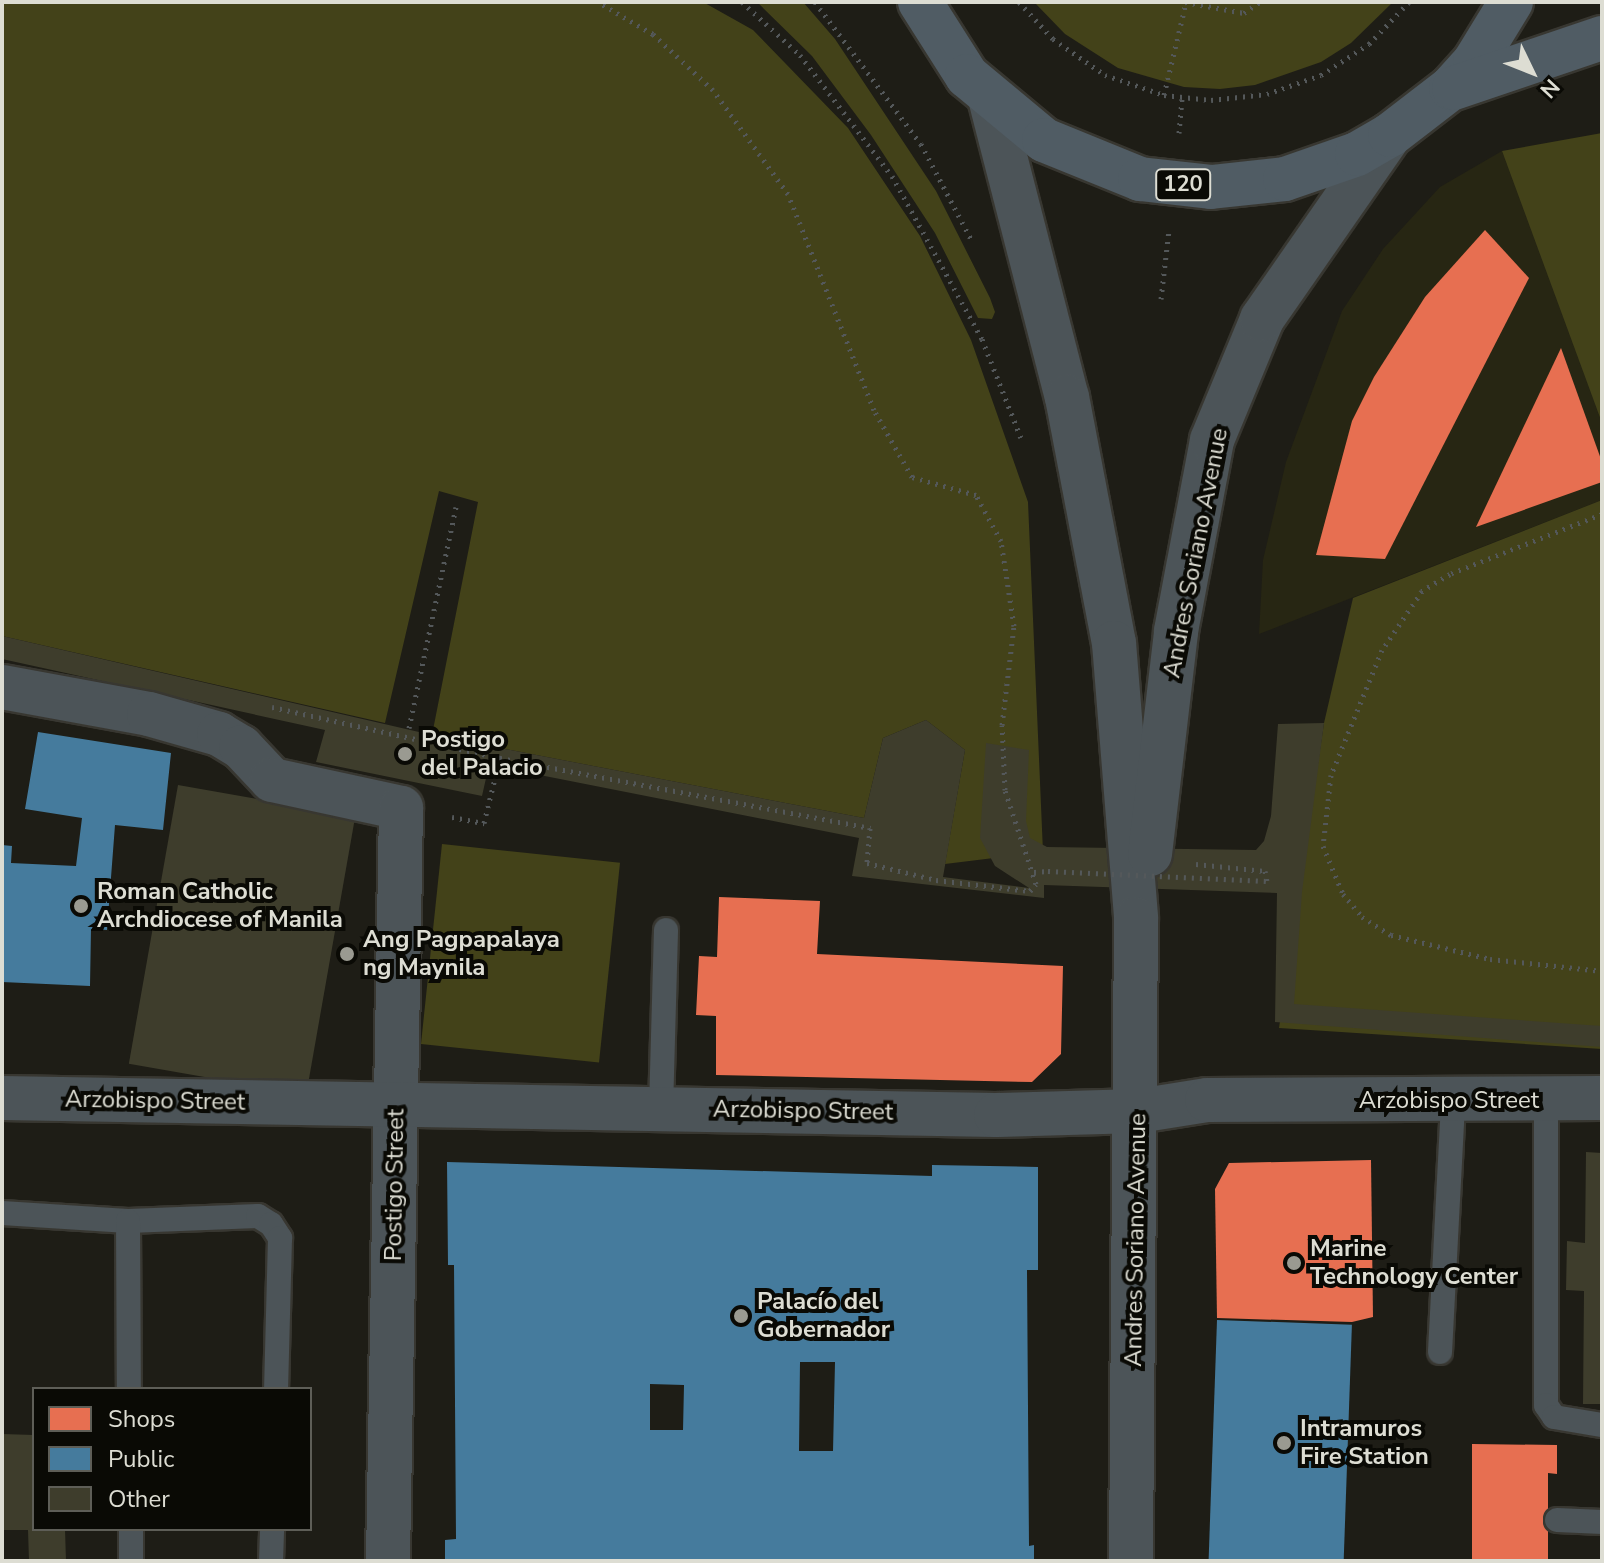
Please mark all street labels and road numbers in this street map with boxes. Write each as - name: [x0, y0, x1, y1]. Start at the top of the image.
- road number: 120: [1155, 167, 1211, 203]
- street label: Andres Soriano Avenue: [1158, 426, 1234, 680]
- street label: Arzobispo Street: [65, 1085, 245, 1117]
- street label: Arzobispo Street: [1359, 1087, 1539, 1115]
- street label: Arzobispo Street: [713, 1095, 893, 1127]
- street label: Postigo Street: [379, 1109, 411, 1261]
- street label: Andres Soriano Avenue: [1119, 1113, 1153, 1367]

